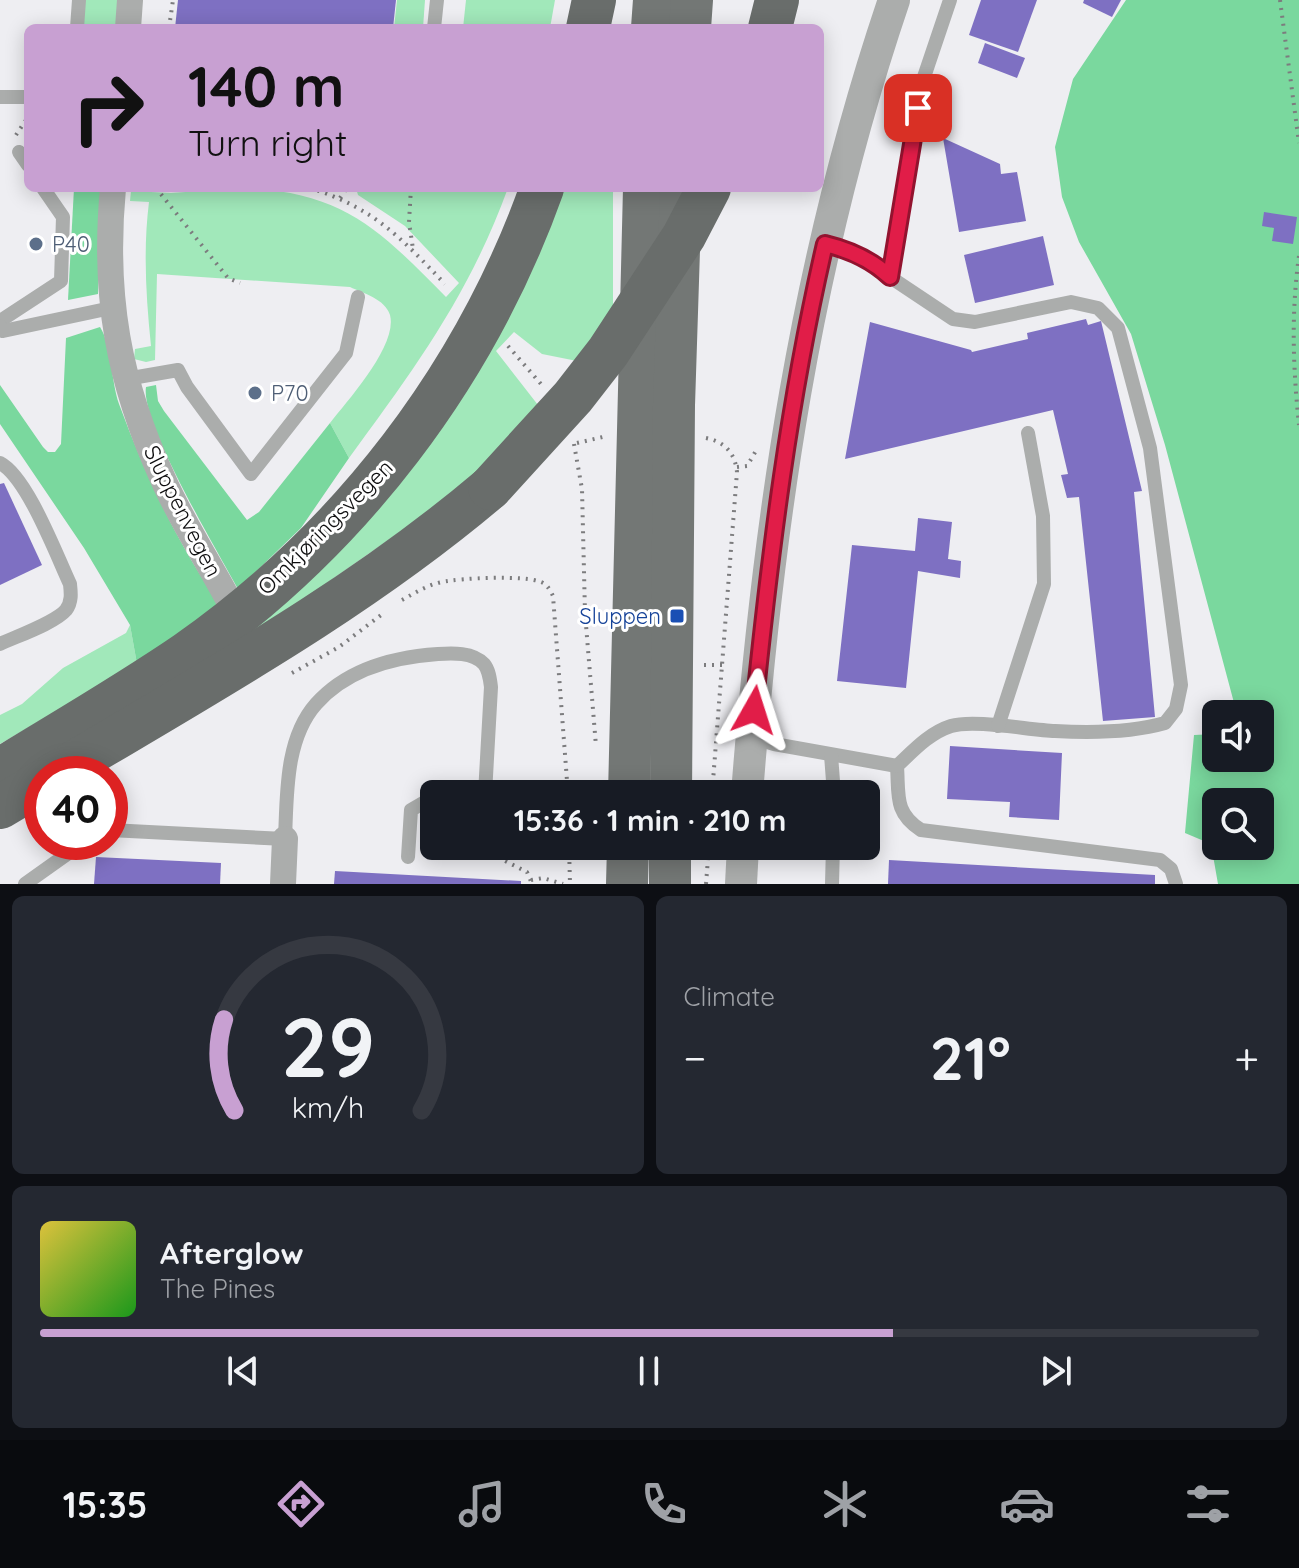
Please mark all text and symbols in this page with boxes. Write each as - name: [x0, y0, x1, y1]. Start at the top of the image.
- text: 140 m: [188, 51, 344, 121]
- icon: right: [56, 56, 160, 160]
- pin: [884, 74, 952, 142]
- icon: arrive: [896, 86, 940, 130]
- text: Turn right: [188, 120, 347, 165]
- place label: P40: [52, 230, 90, 258]
- marker: P40: [27, 235, 45, 253]
- place label: P70: [271, 379, 309, 407]
- marker: P70: [246, 384, 264, 402]
- street label: Sluppenvegen: [138, 441, 228, 581]
- street label: Omkjøringsvegen: [252, 454, 398, 600]
- place label: Sluppen: [579, 602, 661, 630]
- marker: Sluppen: [668, 607, 686, 625]
- position arrow: [712, 668, 796, 752]
- map controls: [1202, 700, 1274, 860]
- button: sound: [1202, 700, 1274, 772]
- speed limit sign: 40: [24, 756, 128, 860]
- button: search: [1202, 788, 1274, 860]
- text: 15:36 · 1 min · 210 m: [514, 801, 786, 839]
- text: Climate: [684, 980, 775, 1013]
- text: 29: [280, 994, 375, 1098]
- text: 21°: [930, 1020, 1011, 1095]
- text: −: [684, 1030, 706, 1085]
- text: +: [1234, 1030, 1259, 1085]
- text: km/h: [291, 1089, 364, 1125]
- text: Afterglow: [160, 1234, 303, 1272]
- text: The Pines: [160, 1272, 275, 1305]
- icon: previous: [221, 1349, 265, 1393]
- icon: pause: [627, 1349, 671, 1393]
- icon: next: [1034, 1349, 1078, 1393]
- icon: directions: [273, 1476, 329, 1532]
- icon: music: [454, 1476, 510, 1532]
- icon: phone: [636, 1476, 692, 1532]
- icon: climate: [817, 1476, 873, 1532]
- icon: car: [999, 1476, 1055, 1532]
- icon: filters: [1180, 1476, 1236, 1532]
- text: 15:35: [63, 1482, 147, 1527]

